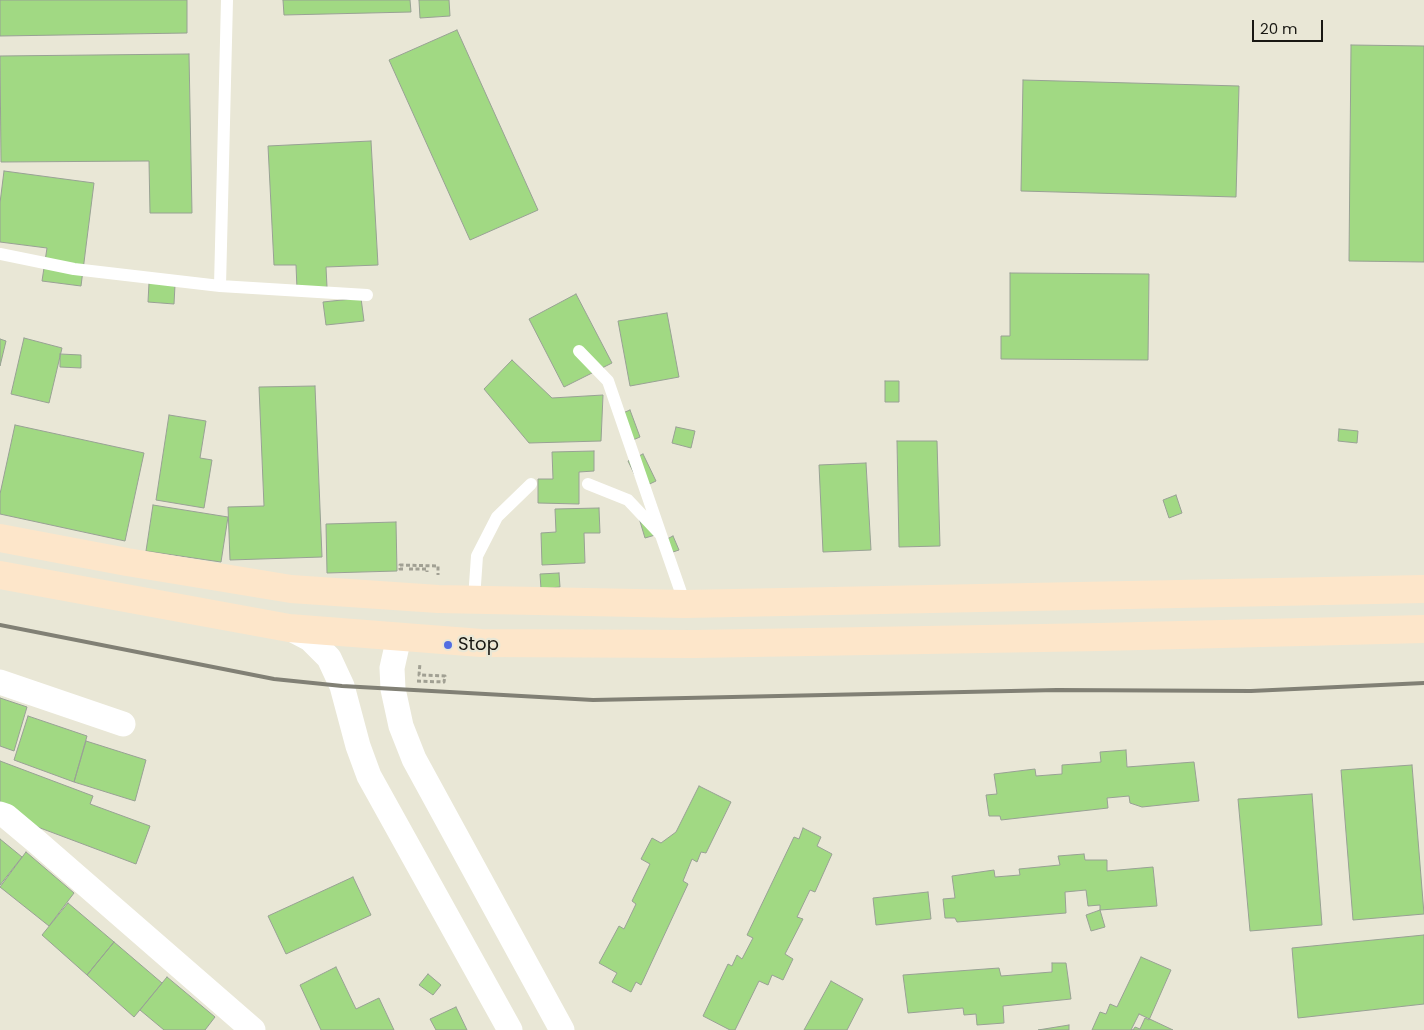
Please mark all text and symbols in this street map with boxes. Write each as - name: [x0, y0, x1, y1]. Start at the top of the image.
- scale bar: [1254, 10, 1325, 42]
- text: 20 m: [1260, 18, 1298, 39]
- place label: Stop: [458, 634, 499, 656]
- marker: Stop: [442, 639, 454, 651]

